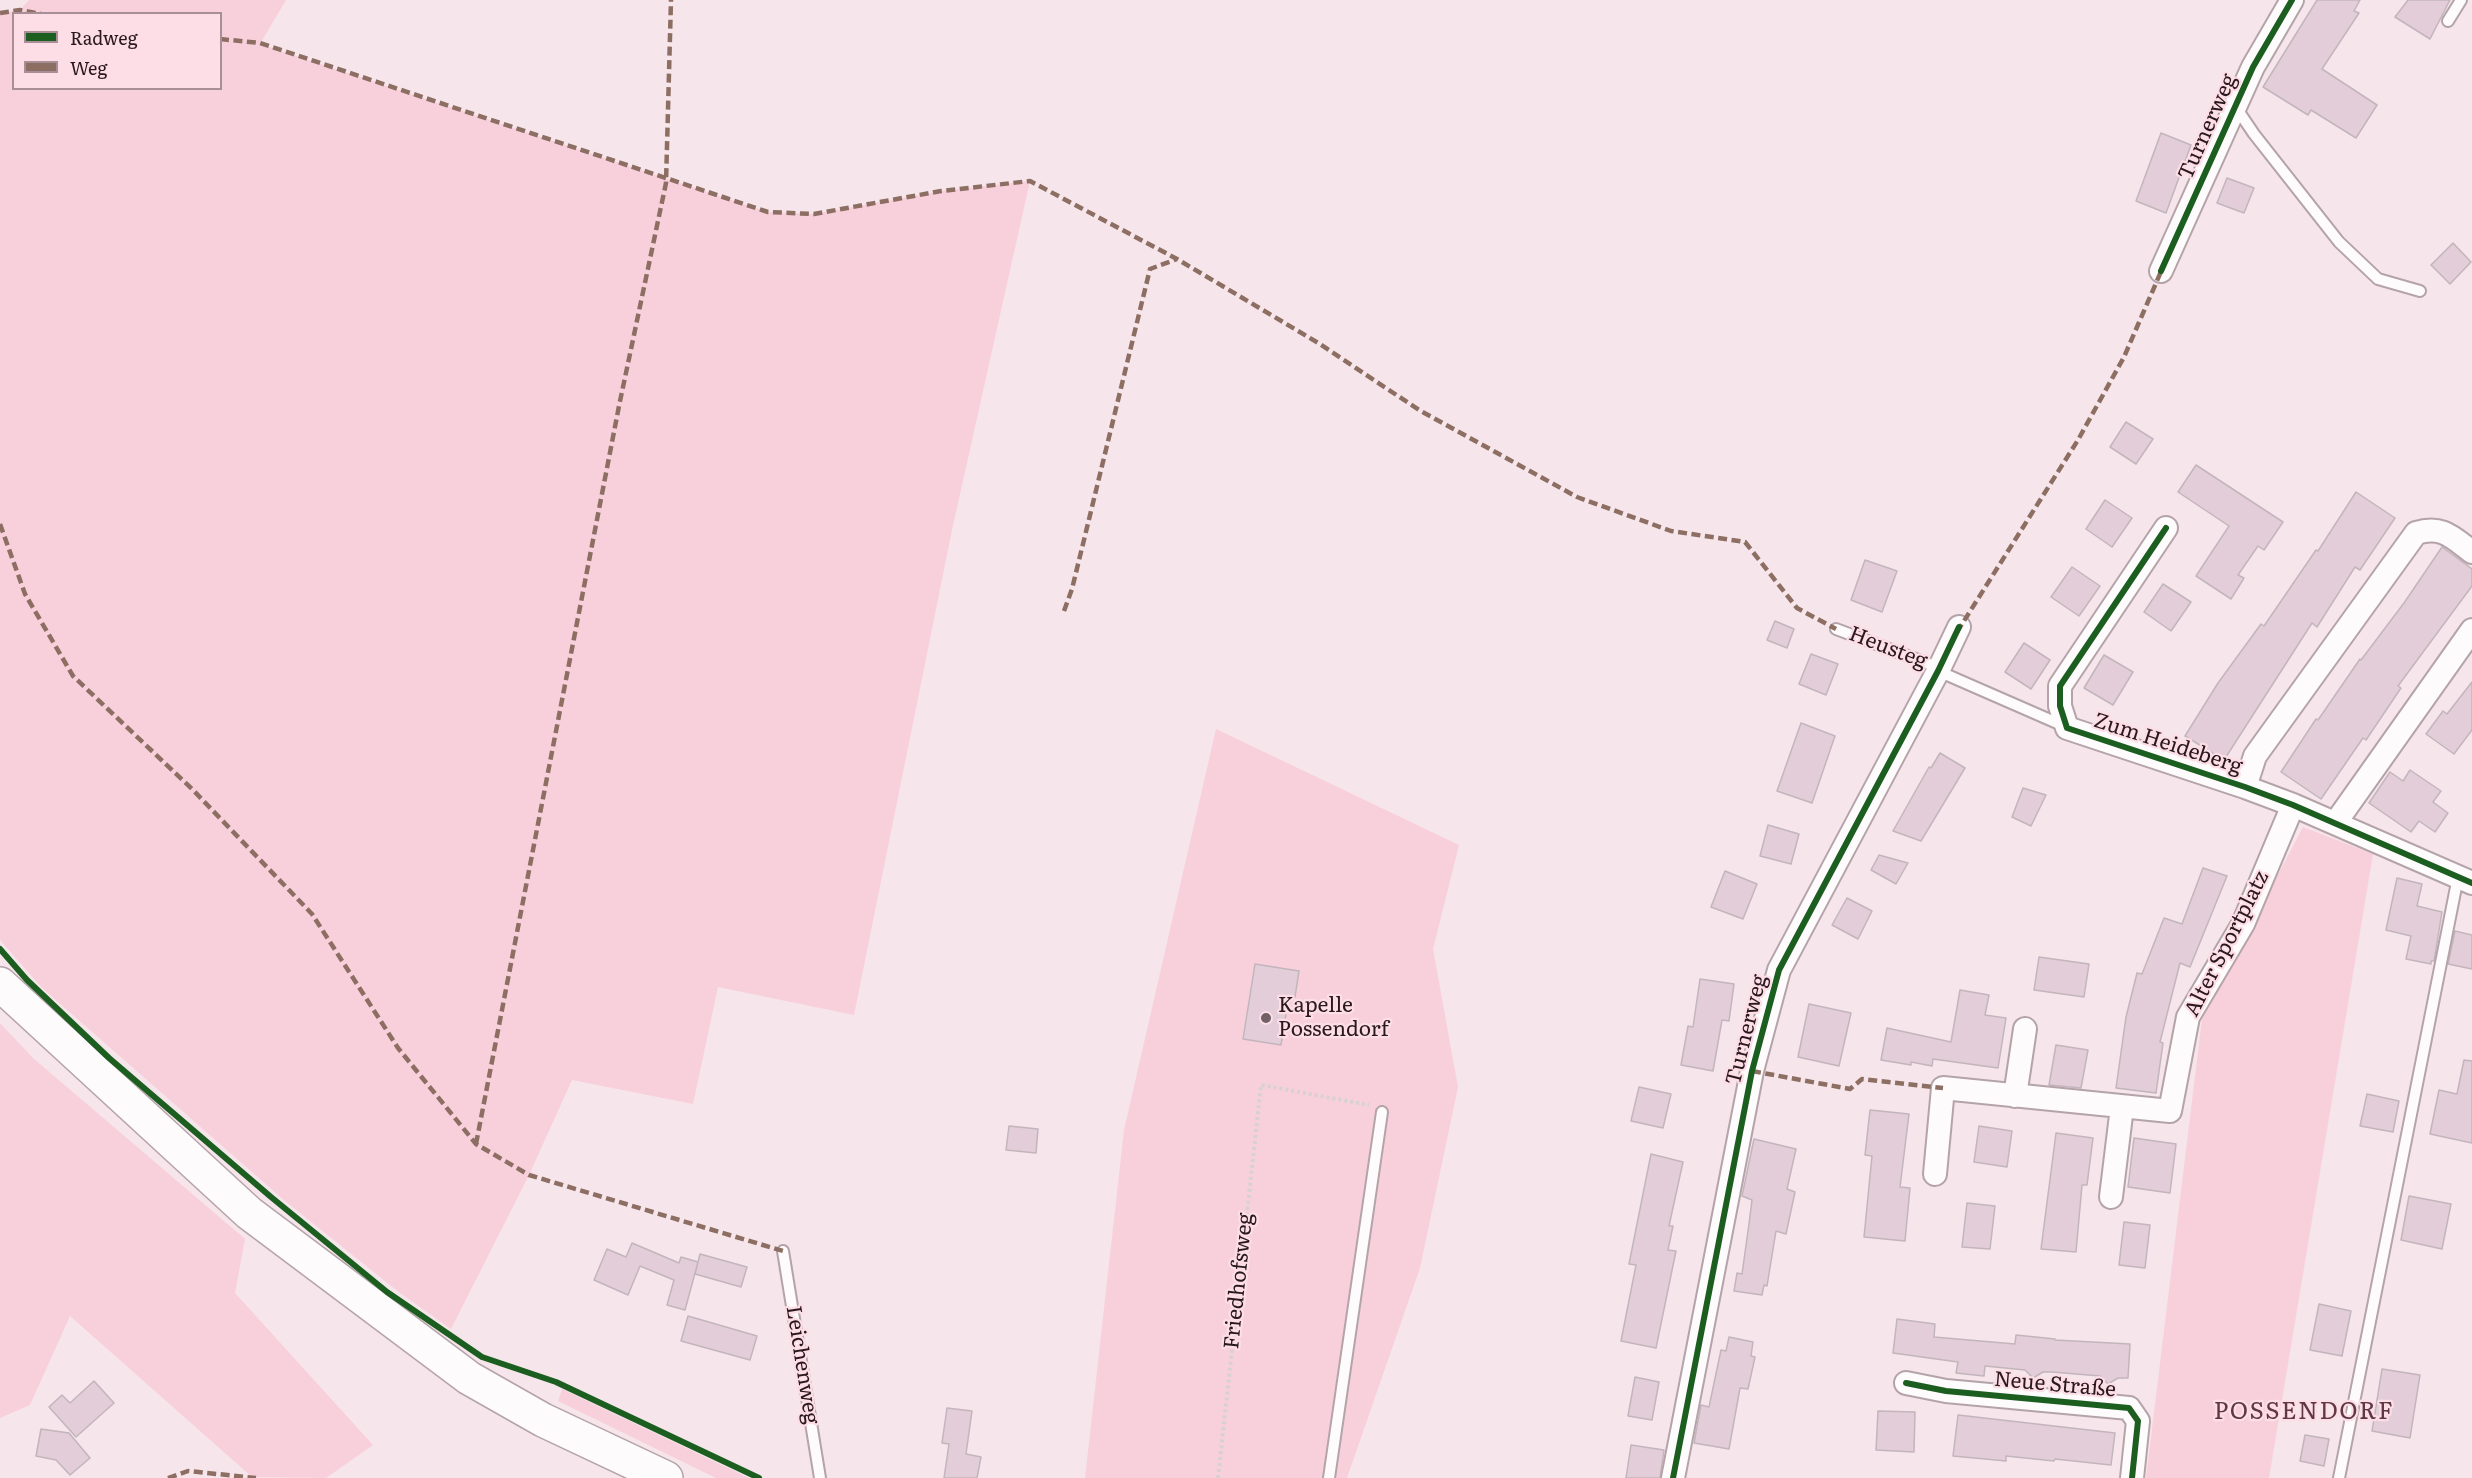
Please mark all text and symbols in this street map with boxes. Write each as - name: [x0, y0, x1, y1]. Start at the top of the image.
- legend: [12, 12, 222, 90]
- text: Radweg: [70, 24, 138, 51]
- text: Weg: [70, 54, 107, 81]
- street label: Turnerweg: [2173, 70, 2243, 184]
- street label: Heusteg: [1845, 622, 1931, 674]
- street label: Zum Heideberg: [2091, 708, 2245, 780]
- street label: Alter Sportplatz: [2179, 867, 2275, 1021]
- street label: Turnerweg: [1721, 972, 1773, 1088]
- place label: Kapelle Possendorf: [1278, 993, 1389, 1043]
- marker: Kapelle Possendorf: [1259, 1011, 1273, 1025]
- street label: Friedhofsweg: [1219, 1212, 1259, 1350]
- street label: Leichenweg: [780, 1304, 824, 1426]
- street label: Neue Straße: [1993, 1367, 2117, 1403]
- district label: POSSENDORF: [2214, 1398, 2394, 1426]

